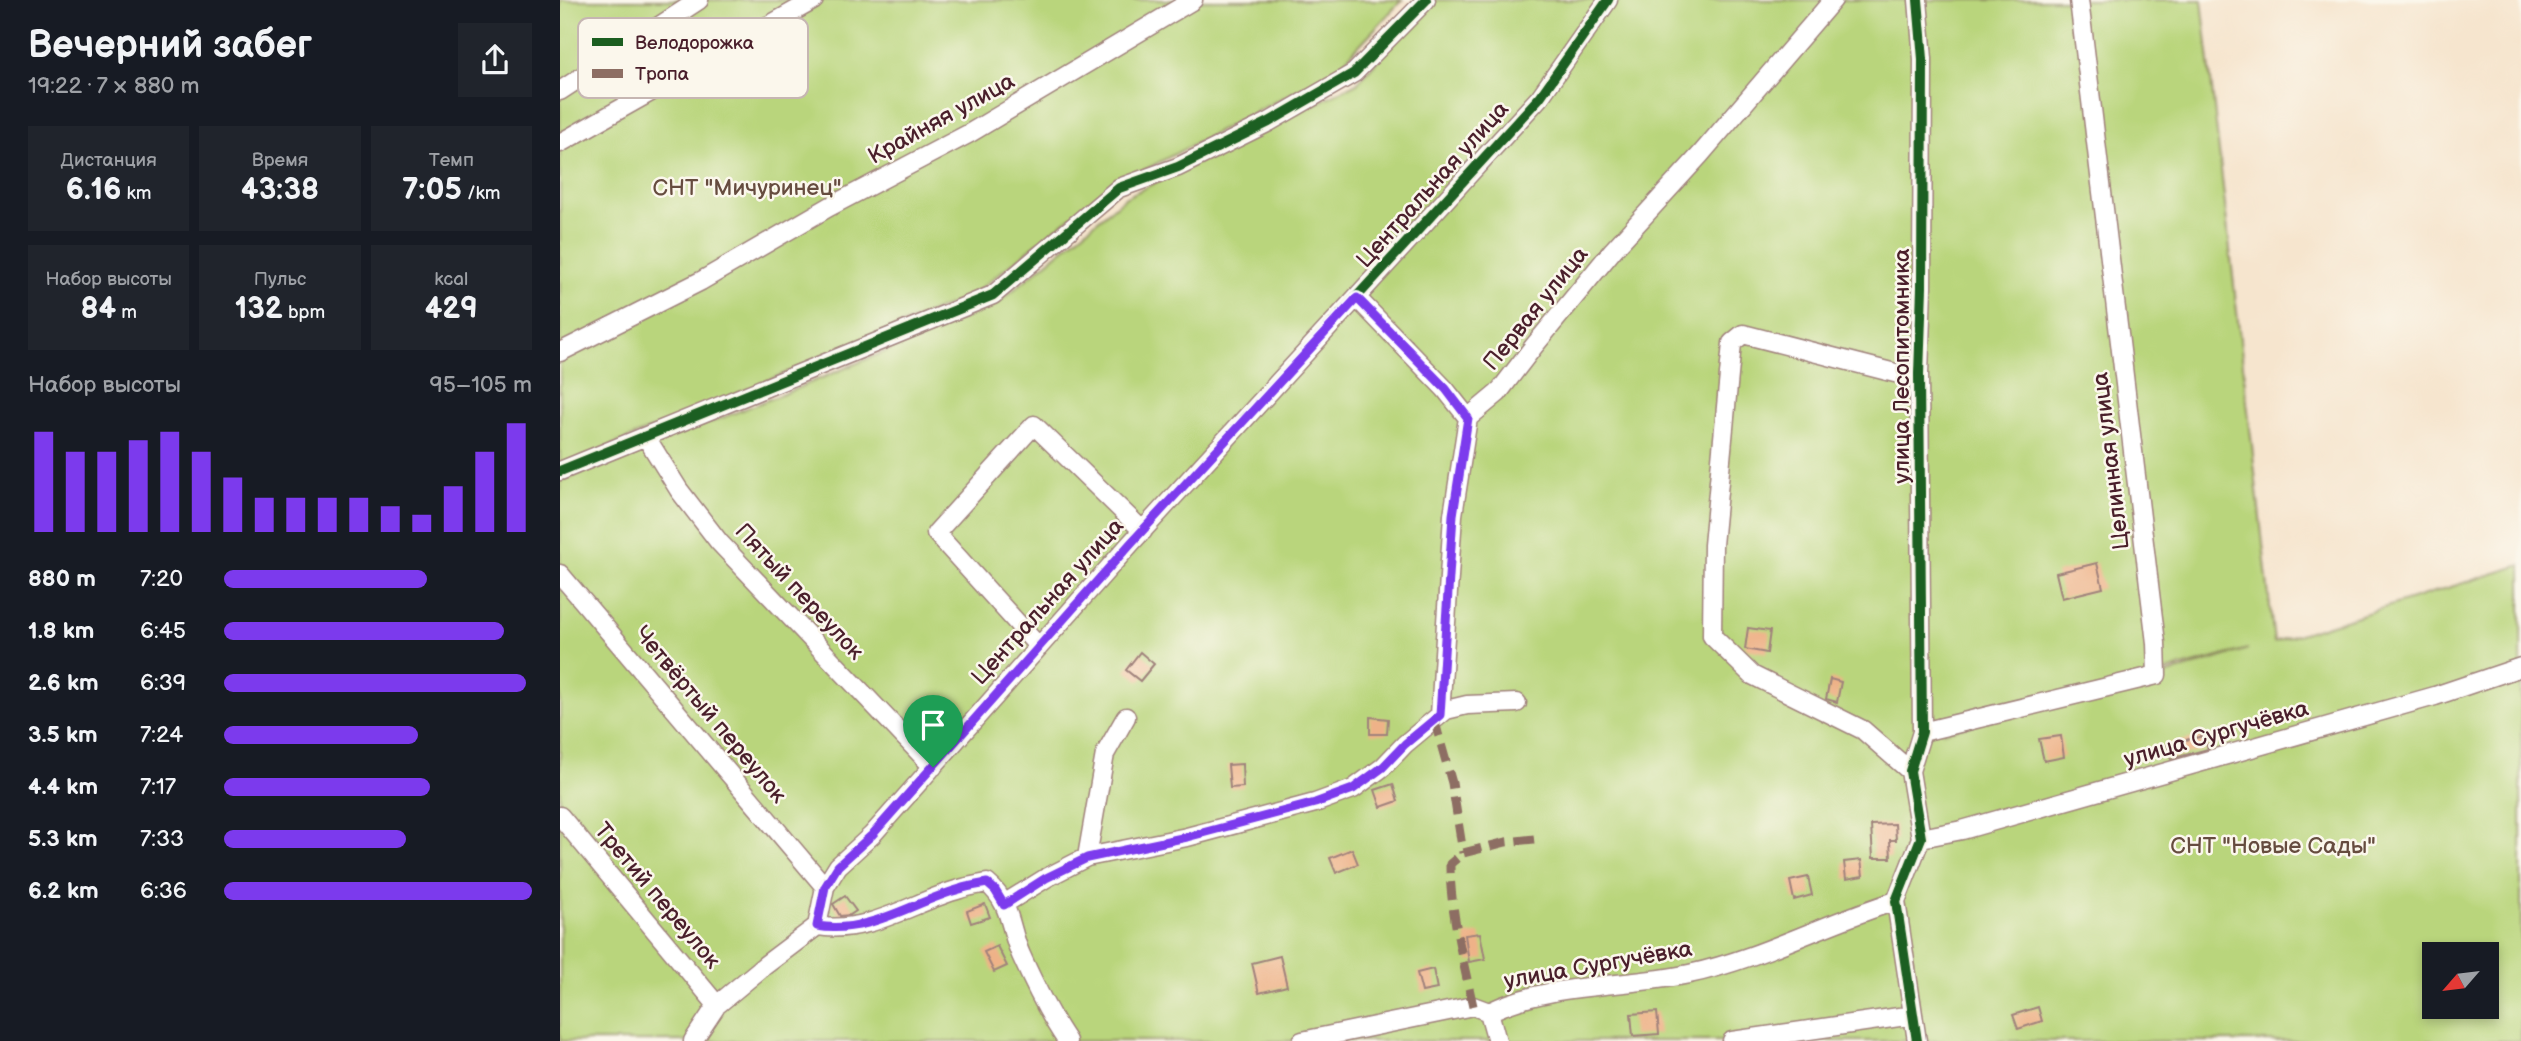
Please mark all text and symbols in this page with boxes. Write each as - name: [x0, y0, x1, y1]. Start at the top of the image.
- legend: [578, 18, 808, 98]
- text: Вечерний забег: [28, 23, 312, 68]
- button: share: [458, 23, 532, 97]
- text: Велодорожка: [635, 32, 754, 55]
- text: Тропа: [635, 63, 689, 86]
- street label: Крайняя улица: [863, 67, 1020, 171]
- text: 19:22 · 7 × 880 m: [28, 72, 200, 100]
- street label: Центральная улица: [1351, 95, 1515, 274]
- text: Дистанция: [61, 149, 157, 172]
- text: Время: [252, 149, 308, 172]
- text: Темп: [429, 149, 474, 172]
- text: 6.16: [66, 172, 121, 208]
- text: 43:38: [241, 172, 319, 208]
- text: 7:05: [402, 172, 462, 208]
- park label: СНТ "Мичуринец": [652, 174, 842, 202]
- text: km: [121, 182, 152, 205]
- text: /km: [462, 182, 501, 205]
- street label: Первая улица: [1477, 241, 1595, 376]
- street label: улица Лесопитомника: [1888, 248, 1916, 484]
- text: Набор высоты: [45, 268, 172, 291]
- text: Пульс: [254, 268, 306, 291]
- text: kcal: [434, 268, 468, 291]
- text: 84: [80, 291, 116, 327]
- text: 132: [235, 291, 283, 327]
- text: 429: [425, 291, 478, 327]
- text: m: [116, 301, 137, 324]
- text: bpm: [283, 301, 325, 324]
- street label: Целинная улица: [2086, 370, 2136, 551]
- text: Набор высоты: [28, 371, 181, 399]
- text: 95–105 m: [430, 371, 532, 399]
- street label: Центральная улица: [966, 512, 1130, 691]
- street label: Пятый переулок: [729, 518, 870, 666]
- text: 880 m: [28, 565, 96, 593]
- text: 7:20: [140, 565, 183, 593]
- text: 1.8 km: [28, 617, 94, 645]
- text: 6:45: [140, 617, 186, 645]
- street label: Четвёртый переулок: [628, 620, 793, 809]
- text: 2.6 km: [28, 669, 99, 697]
- text: 6:39: [140, 669, 186, 697]
- street label: улица Сургучёвка: [2121, 694, 2312, 774]
- pin: [903, 695, 963, 767]
- icon: arrive: [914, 706, 952, 744]
- text: 3.5 km: [28, 721, 98, 749]
- text: 7:24: [140, 721, 183, 749]
- text: 4.4 km: [28, 773, 98, 801]
- text: 7:17: [140, 773, 176, 801]
- street label: Третий переулок: [588, 817, 727, 975]
- text: 5.3 km: [28, 825, 98, 853]
- text: 7:33: [140, 825, 184, 853]
- park label: СНТ "Новые Сады": [2170, 832, 2376, 860]
- text: 6.2 km: [28, 877, 99, 905]
- text: 6:36: [140, 877, 187, 905]
- street label: улица Сургучёвка: [1502, 935, 1695, 995]
- north arrow: [2422, 942, 2499, 1018]
- map controls: [2422, 942, 2499, 1019]

